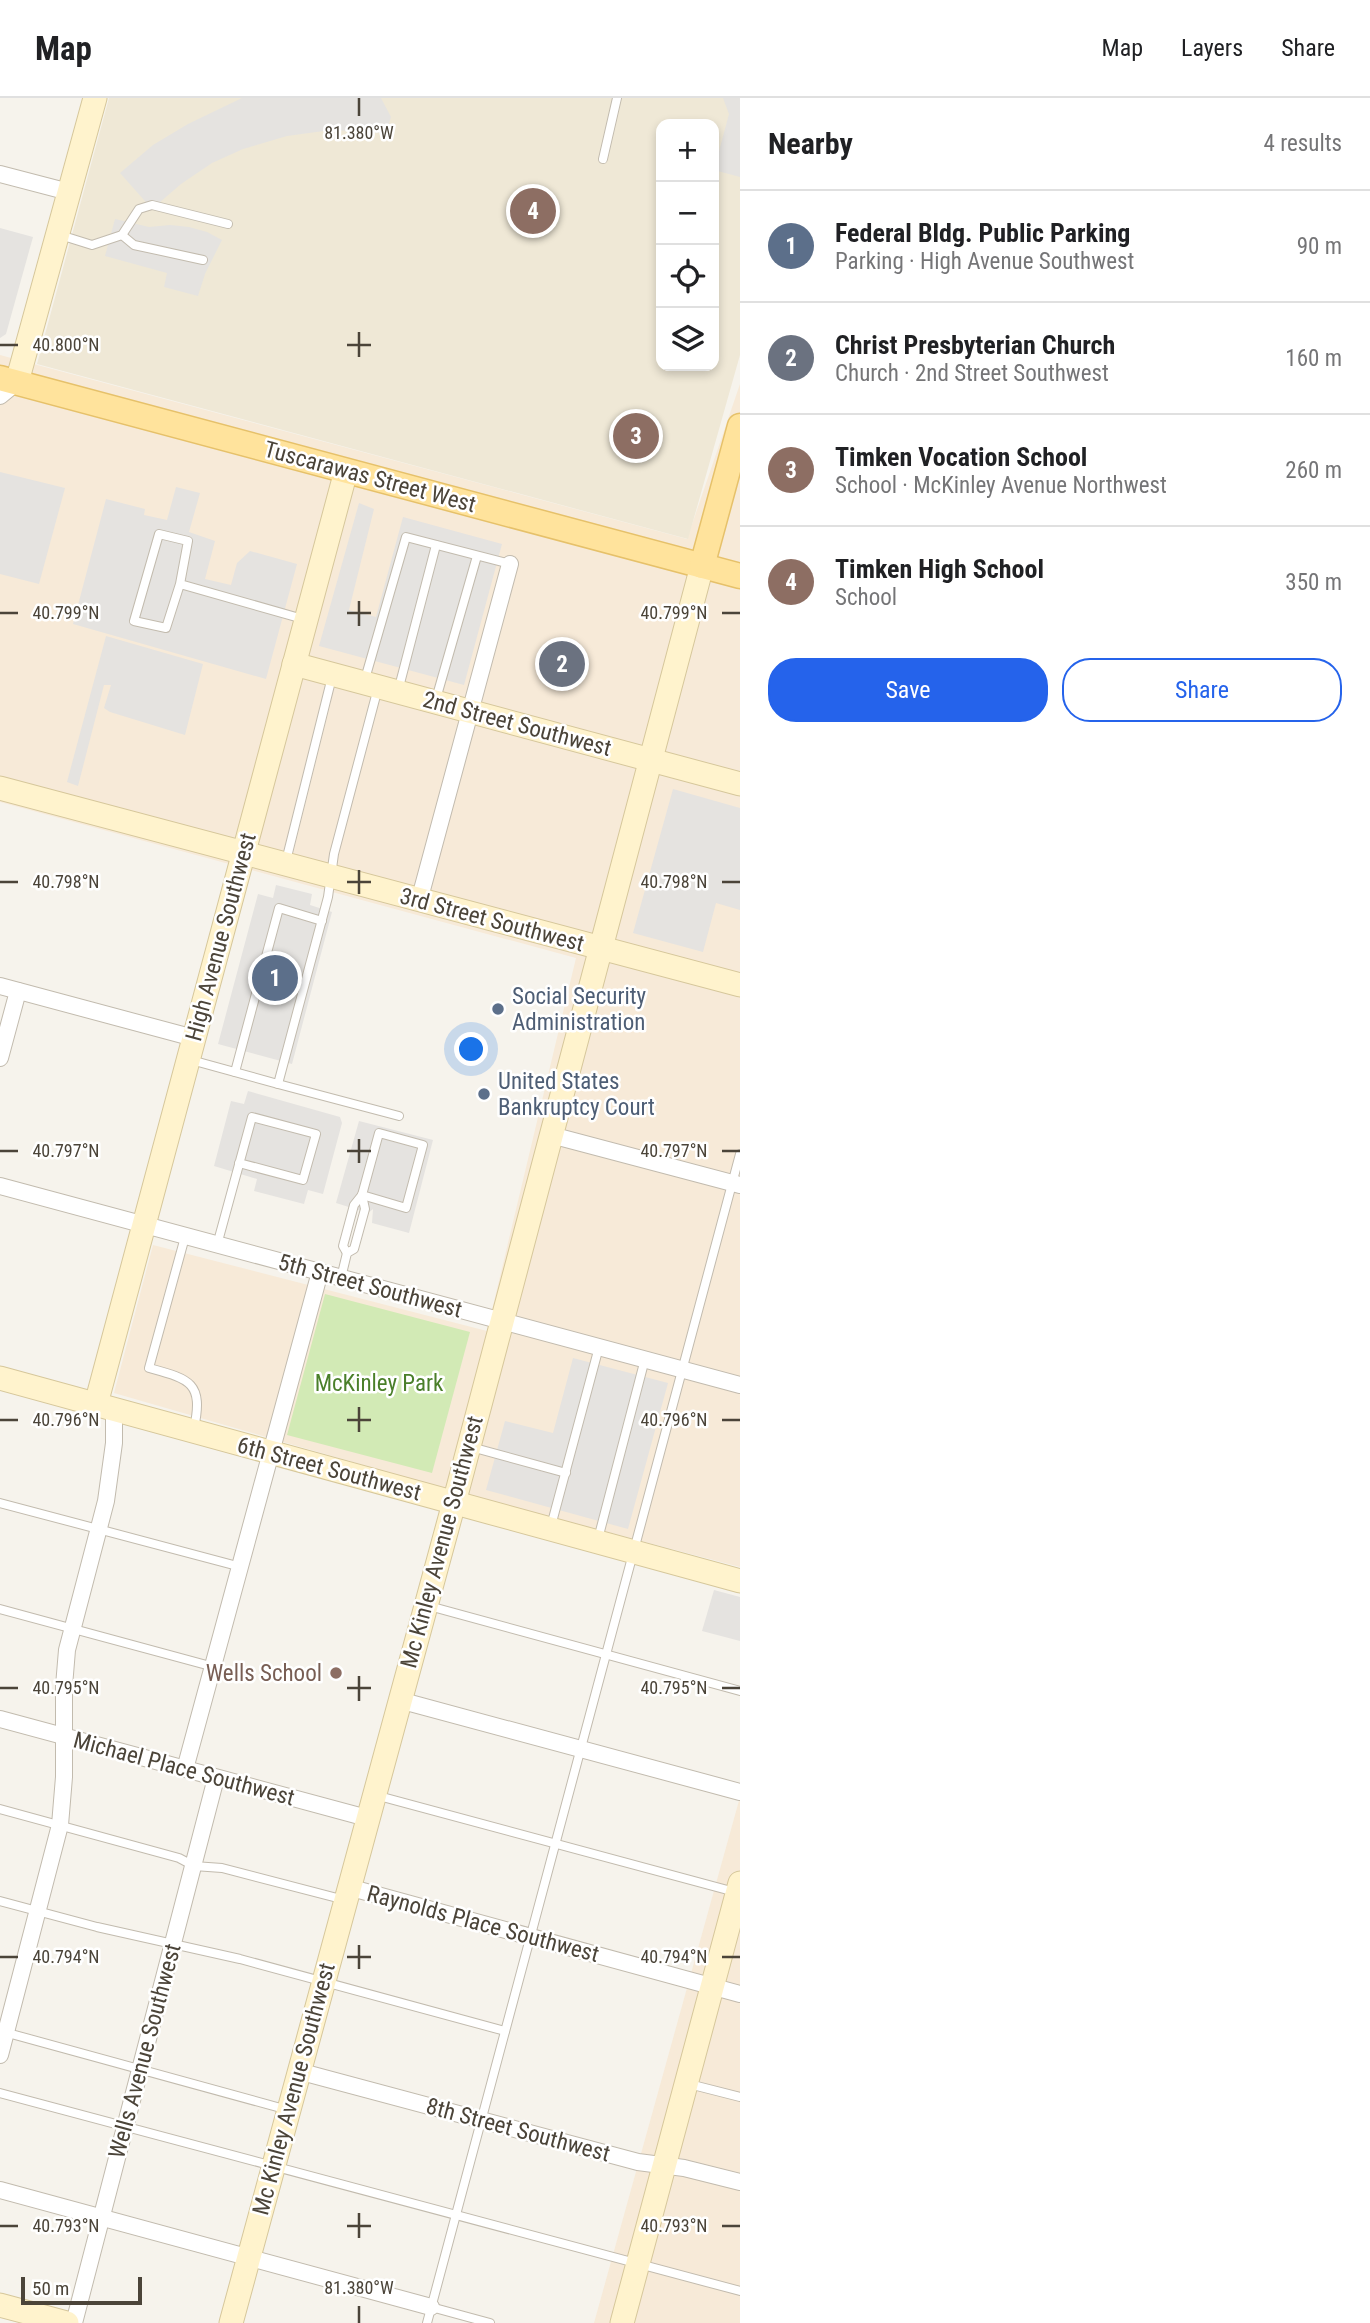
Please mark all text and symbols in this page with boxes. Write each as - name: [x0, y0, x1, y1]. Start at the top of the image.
- text: Map: [35, 29, 92, 68]
- text: Map: [1102, 34, 1143, 62]
- text: Layers: [1181, 34, 1243, 62]
- text: Share: [1281, 34, 1335, 62]
- map controls: [656, 119, 719, 371]
- button: +: [656, 119, 719, 182]
- text: 81.380°W: [324, 122, 394, 143]
- text: Nearby: [768, 126, 853, 161]
- text: 4 results: [1264, 130, 1342, 157]
- button: −: [656, 182, 719, 245]
- pin: 4: [510, 185, 556, 237]
- text: Federal Bldg. Public Parking: [835, 218, 1130, 248]
- text: 1: [785, 233, 797, 260]
- text: 90 m: [1297, 233, 1342, 260]
- button: locate: [656, 245, 719, 308]
- text: Parking · High Avenue Southwest: [835, 248, 1134, 275]
- button: layers: [656, 308, 719, 371]
- text: Christ Presbyterian Church: [835, 330, 1115, 360]
- text: 40.800°N: [32, 334, 100, 355]
- text: 2: [785, 345, 797, 372]
- text: 160 m: [1285, 345, 1342, 372]
- text: Church · 2nd Street Southwest: [835, 360, 1109, 387]
- pin: 3: [613, 410, 659, 462]
- street label: Tuscarawas Street West: [261, 436, 479, 518]
- text: Timken Vocation School: [835, 442, 1087, 472]
- text: 3: [785, 457, 797, 484]
- text: 260 m: [1285, 457, 1342, 484]
- text: School · McKinley Avenue Northwest: [835, 472, 1167, 499]
- text: Timken High School: [835, 554, 1044, 584]
- text: 4: [785, 569, 797, 596]
- text: 350 m: [1285, 569, 1342, 596]
- text: School: [835, 584, 897, 611]
- text: 40.799°N: [32, 602, 100, 623]
- text: 40.799°N: [640, 602, 708, 623]
- pin: 2: [539, 638, 585, 690]
- button: Save: [768, 658, 1048, 722]
- button: Share: [1062, 658, 1342, 722]
- street label: 2nd Street Southwest: [420, 686, 614, 762]
- street label: High Avenue Southwest: [180, 830, 262, 1044]
- text: 40.798°N: [32, 871, 100, 892]
- text: 40.798°N: [640, 871, 708, 892]
- street label: 3rd Street Southwest: [397, 882, 587, 958]
- pin: 1: [252, 952, 298, 1004]
- place label: Social Security Administration: [512, 983, 646, 1036]
- marker: Social Security Administration: [490, 1001, 506, 1017]
- your location: [454, 1032, 488, 1066]
- place label: United States Bankruptcy Court: [498, 1068, 655, 1121]
- marker: United States Bankruptcy Court: [476, 1086, 492, 1102]
- text: 40.797°N: [32, 1140, 100, 1161]
- text: 40.797°N: [640, 1140, 708, 1161]
- street label: 5th Street Southwest: [275, 1248, 465, 1324]
- park label: McKinley Park: [315, 1370, 444, 1397]
- text: 40.796°N: [32, 1409, 100, 1430]
- text: 40.796°N: [640, 1409, 708, 1430]
- street label: Mc Kinley Avenue Southwest: [395, 1413, 489, 1671]
- street label: 6th Street Southwest: [234, 1431, 424, 1507]
- place label: Wells School: [206, 1660, 322, 1687]
- marker: Wells School: [328, 1665, 344, 1681]
- text: 40.795°N: [32, 1677, 100, 1698]
- text: 40.795°N: [640, 1677, 708, 1698]
- street label: Michael Place Southwest: [70, 1726, 298, 1812]
- street label: Raynolds Place Southwest: [364, 1880, 602, 1968]
- street label: Wells Avenue Southwest: [103, 1941, 187, 2161]
- text: 40.794°N: [32, 1946, 100, 1967]
- text: 40.794°N: [640, 1946, 708, 1967]
- street label: Mc Kinley Avenue Southwest: [247, 1960, 341, 2218]
- street label: 8th Street Southwest: [423, 2092, 613, 2168]
- text: 40.793°N: [32, 2215, 100, 2236]
- text: 40.793°N: [640, 2215, 708, 2236]
- scale bar: [21, 2274, 142, 2306]
- text: 50 m: [32, 2277, 69, 2300]
- text: 81.380°W: [324, 2277, 394, 2298]

